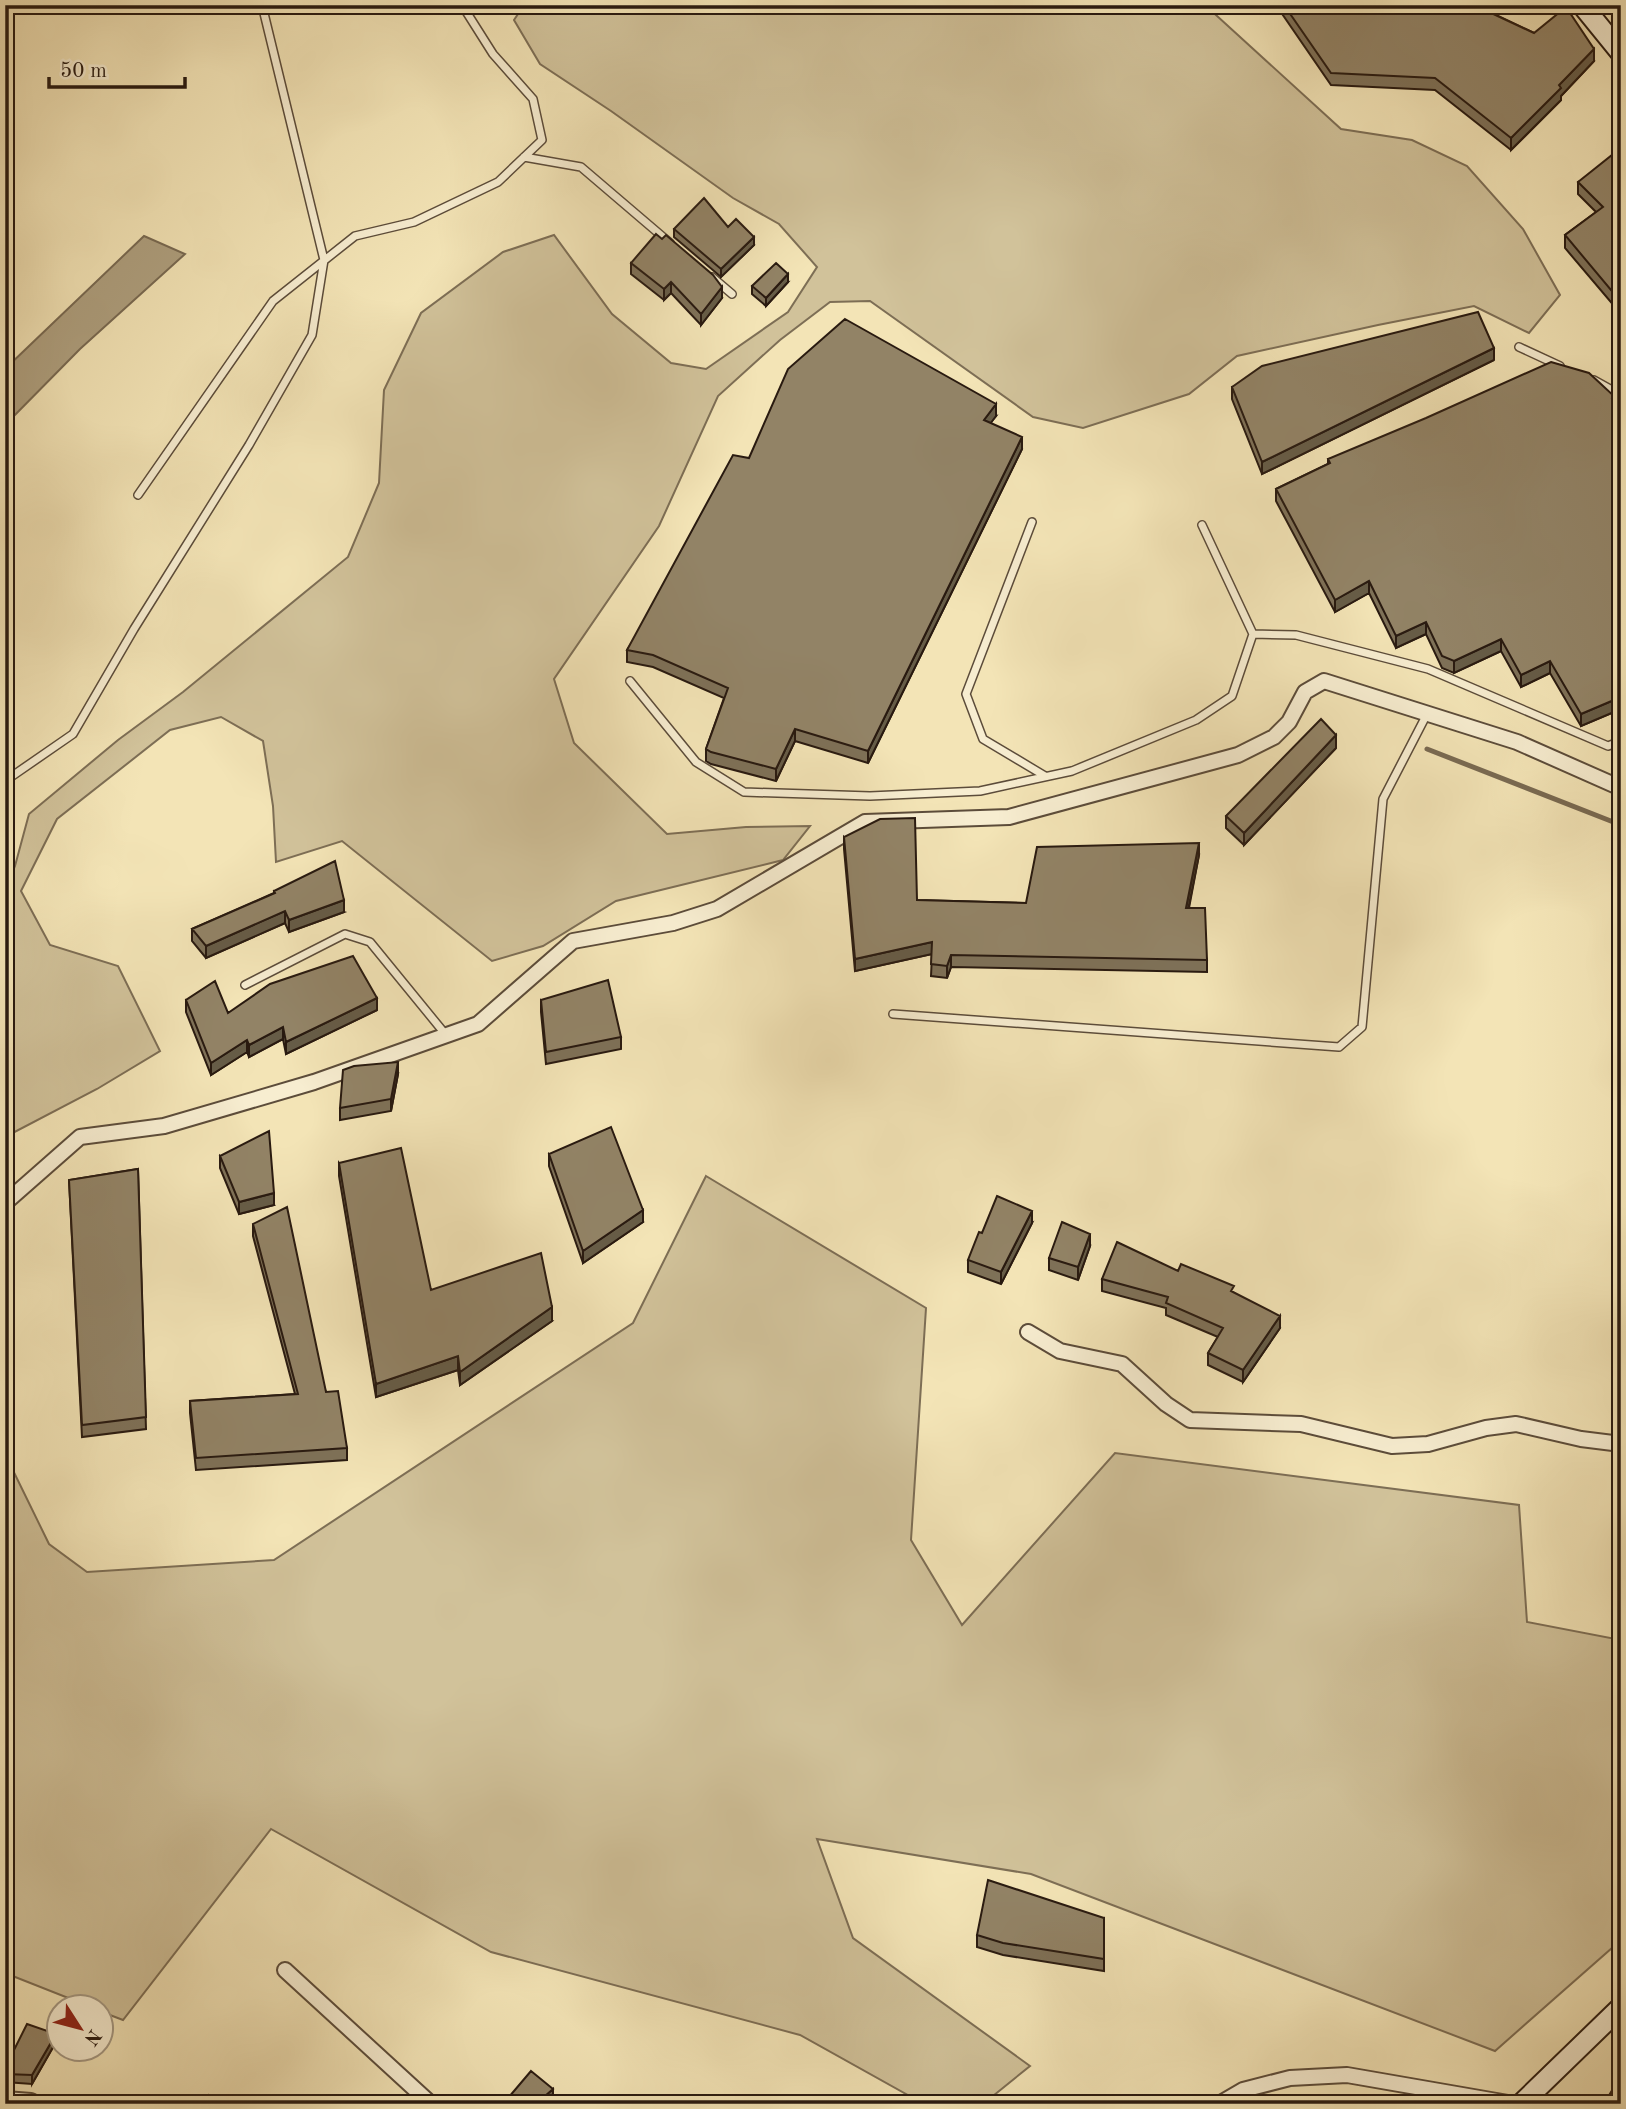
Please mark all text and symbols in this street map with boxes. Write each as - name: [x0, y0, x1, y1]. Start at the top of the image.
- scale bar: [49, 46, 186, 90]
- text: 50 m: [60, 61, 107, 82]
- north arrow: [46, 1994, 116, 2064]
- text: N: [79, 2025, 104, 2048]

